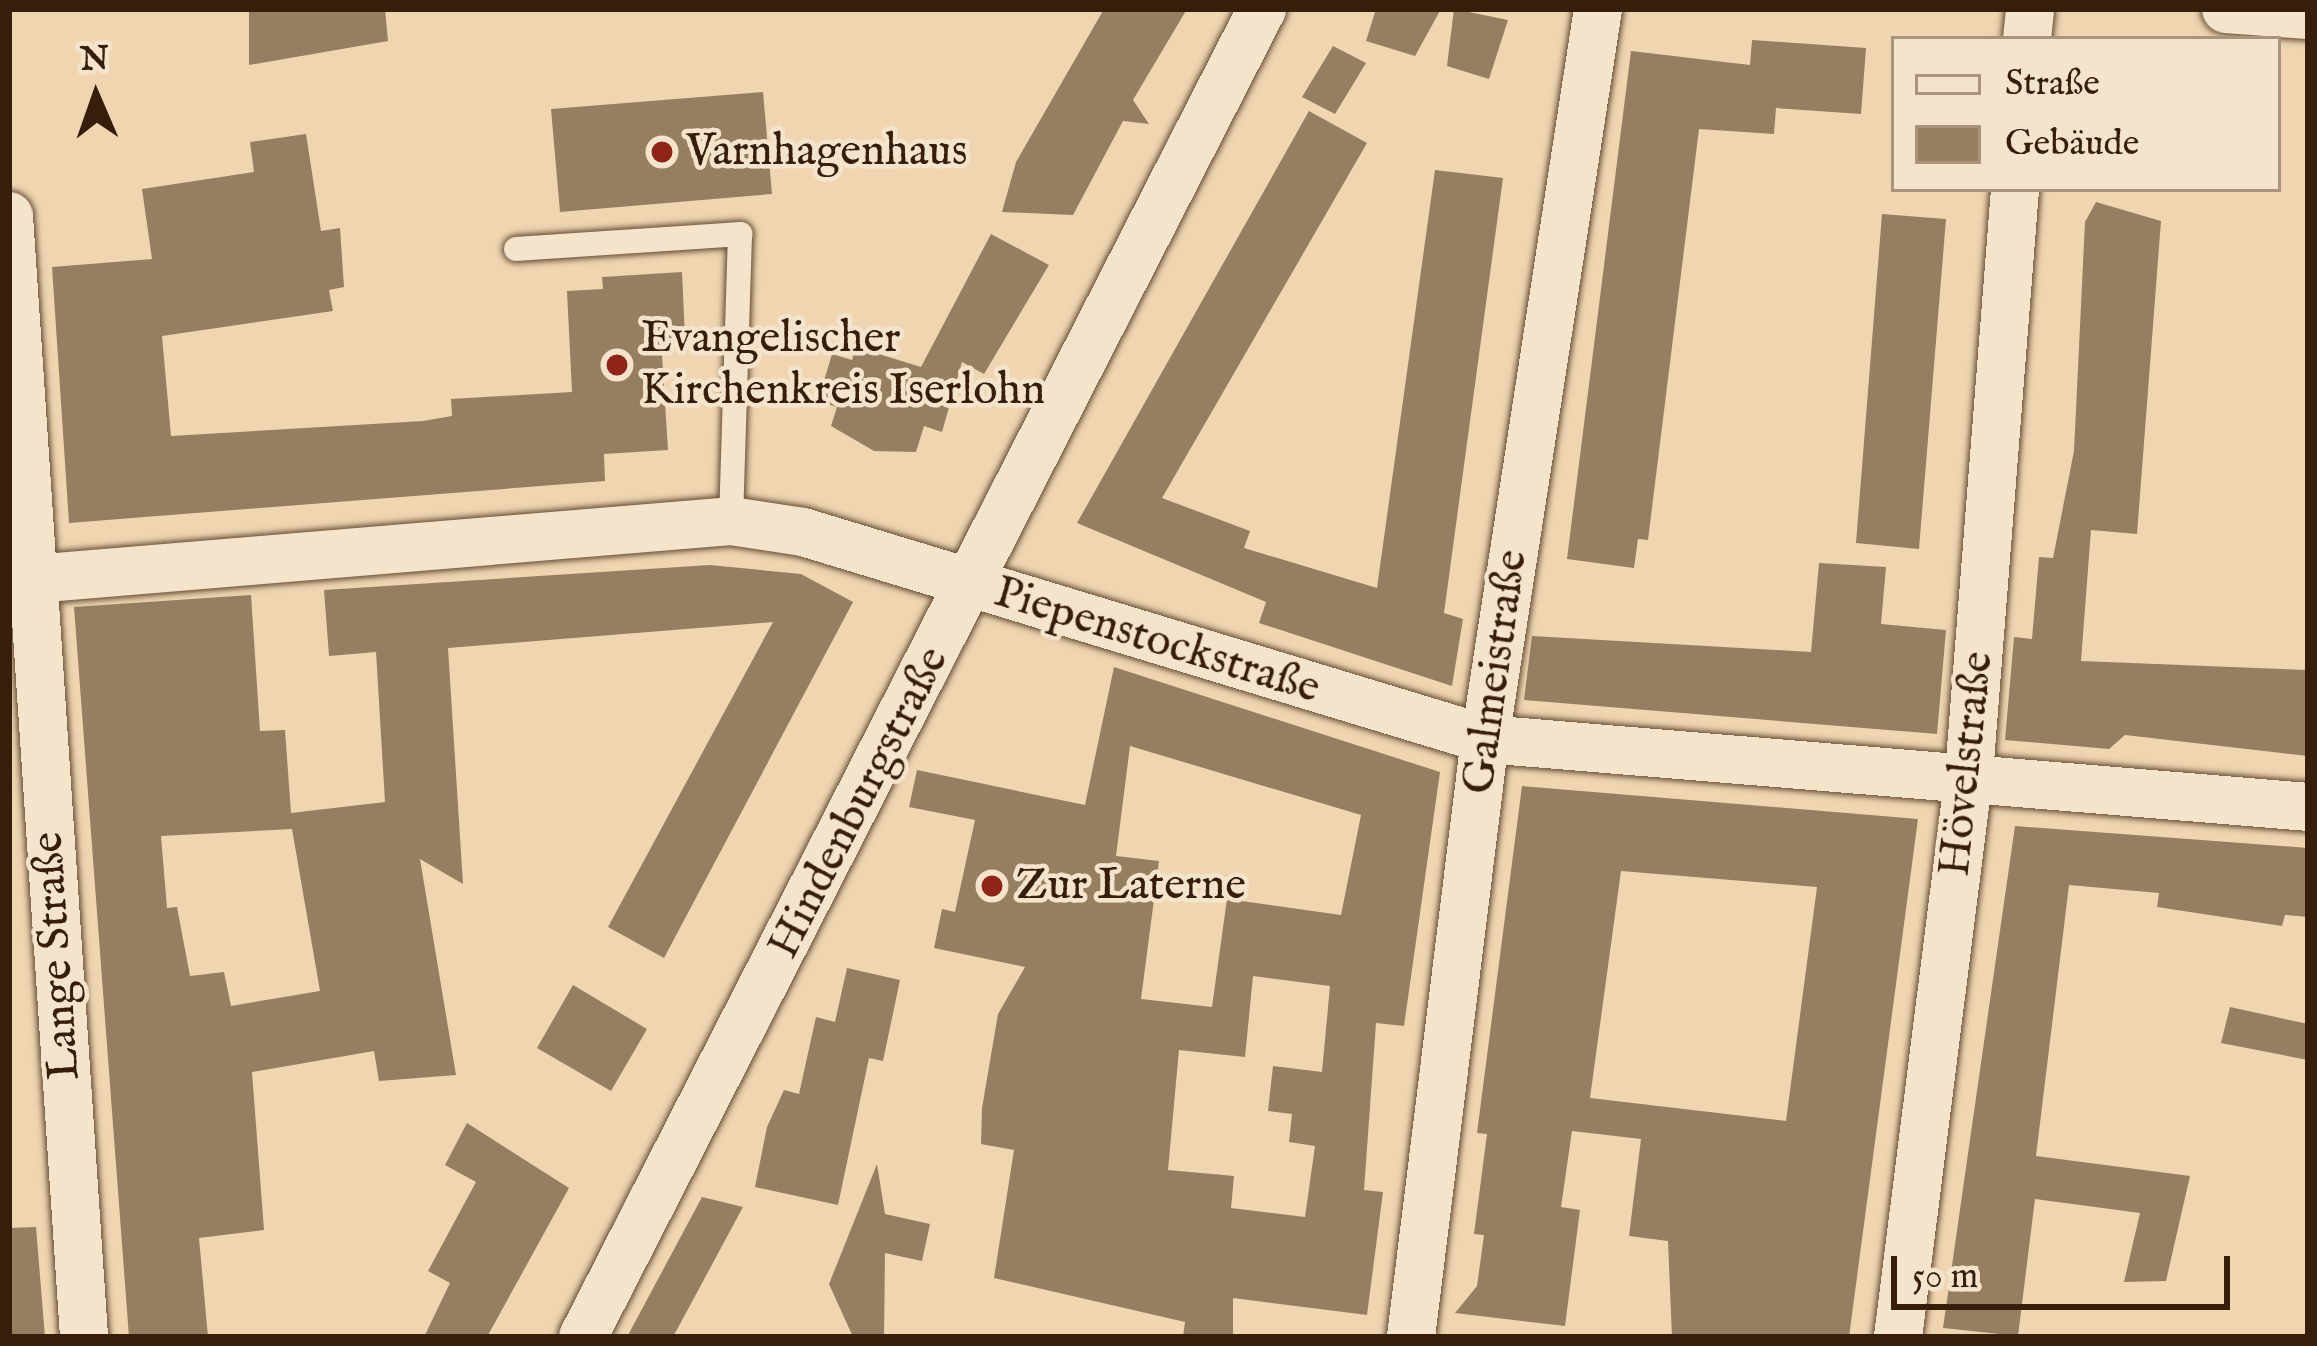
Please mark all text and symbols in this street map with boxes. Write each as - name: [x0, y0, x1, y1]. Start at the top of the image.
- north arrow: [36, 36, 156, 156]
- legend: [1891, 36, 2281, 192]
- text: N: [80, 39, 110, 82]
- text: Straße: [2005, 61, 2100, 107]
- text: Gebäude: [2005, 121, 2139, 167]
- place label: Varnhagenhaus: [686, 125, 967, 179]
- marker: Varnhagenhaus: [649, 139, 675, 165]
- place label: Evangelischer Kirchenkreis Iserlohn: [641, 312, 1045, 418]
- marker: Evangelischer Kirchenkreis Iserlohn: [604, 352, 630, 378]
- street label: Galmeistraße: [1452, 546, 1540, 798]
- street label: Piepenstockstraße: [988, 566, 1326, 716]
- street label: Hindenburgstraße: [757, 638, 961, 968]
- street label: Hövelstraße: [1928, 649, 2006, 879]
- street label: Lange Straße: [21, 830, 93, 1082]
- place label: Zur Laterne: [1016, 859, 1246, 913]
- marker: Zur Laterne: [979, 873, 1005, 899]
- scale bar: [1897, 1232, 2236, 1306]
- text: 50 m: [1912, 1254, 1978, 1300]

